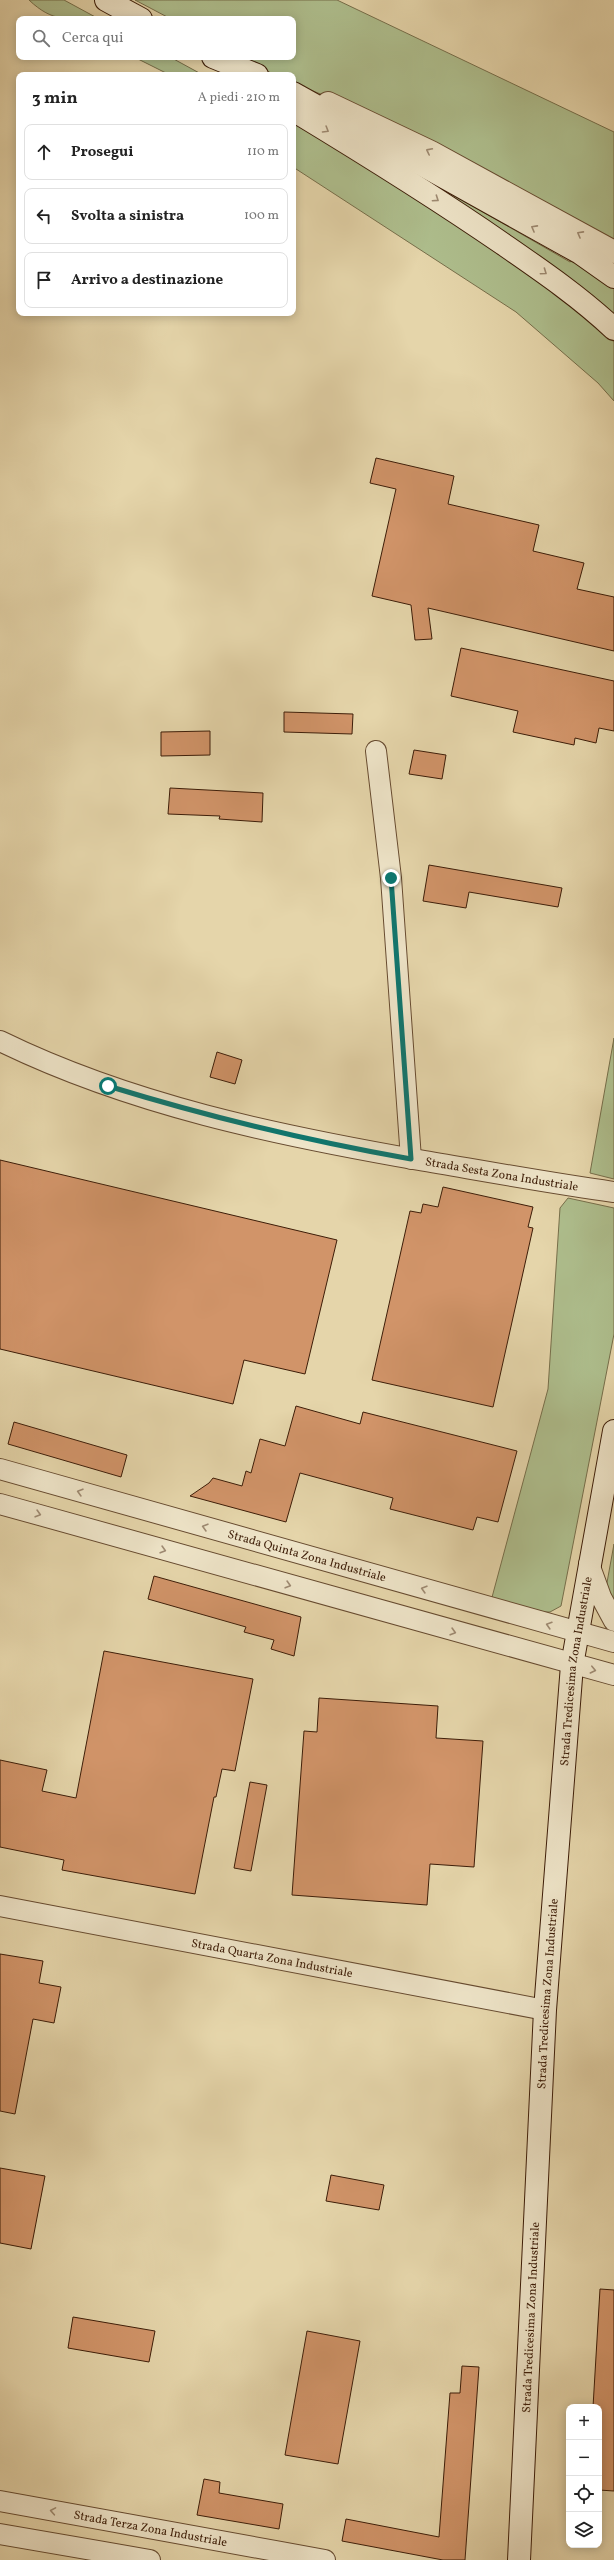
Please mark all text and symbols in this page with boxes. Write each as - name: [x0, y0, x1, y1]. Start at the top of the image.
- search box: [16, 16, 296, 60]
- icon: search: [30, 27, 52, 49]
- text: Cerca qui: [62, 28, 124, 49]
- text: 3 min: [32, 87, 78, 110]
- text: A piedi · 210 m: [198, 89, 280, 107]
- one-way arrow: [322, 125, 329, 133]
- icon: ahead: [33, 141, 55, 163]
- text: Prosegui: [71, 142, 134, 163]
- text: 110 m: [247, 143, 279, 161]
- one-way arrow: [426, 148, 433, 156]
- one-way arrow: [432, 194, 439, 201]
- icon: left: [33, 205, 55, 227]
- text: Svolta a sinistra: [71, 206, 184, 227]
- text: 100 m: [244, 207, 279, 225]
- one-way arrow: [531, 225, 538, 232]
- one-way arrow: [577, 231, 584, 238]
- one-way arrow: [540, 267, 547, 275]
- icon: arrive: [33, 269, 55, 291]
- text: Arrivo a destinazione: [71, 270, 223, 291]
- route end: [382, 869, 400, 887]
- route start: [99, 1077, 117, 1095]
- street label: Strada Sesta Zona Industriale: [424, 1154, 580, 1196]
- one-way arrow: [77, 1488, 84, 1497]
- one-way arrow: [34, 1509, 41, 1518]
- one-way arrow: [202, 1523, 209, 1532]
- street label: Strada Quinta Zona Industriale: [226, 1527, 388, 1586]
- one-way arrow: [159, 1545, 166, 1553]
- street label: Strada Tredicesima Zona Industriale: [557, 1575, 597, 1767]
- one-way arrow: [284, 1580, 291, 1589]
- one-way arrow: [421, 1586, 428, 1594]
- one-way arrow: [546, 1621, 553, 1630]
- one-way arrow: [450, 1627, 457, 1636]
- one-way arrow: [590, 1665, 596, 1673]
- street label: Strada Tredicesima Zona Industriale: [534, 1898, 563, 2089]
- street label: Strada Quarta Zona Industriale: [190, 1936, 354, 1982]
- street label: Strada Tredicesima Zona Industriale: [519, 2221, 544, 2413]
- map controls: [566, 2404, 602, 2548]
- button: +: [566, 2404, 602, 2440]
- button: −: [566, 2440, 602, 2476]
- button: locate: [566, 2476, 602, 2512]
- one-way arrow: [49, 2507, 56, 2516]
- street label: Strada Terza Zona Industriale: [72, 2508, 229, 2551]
- button: layers: [566, 2512, 602, 2548]

